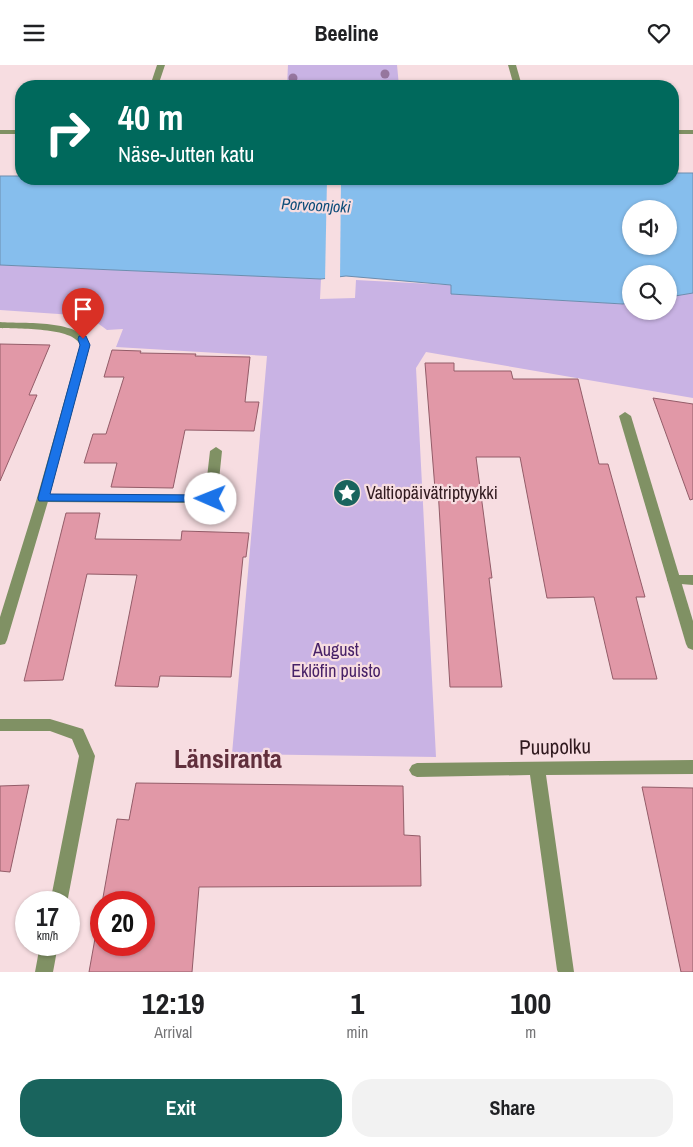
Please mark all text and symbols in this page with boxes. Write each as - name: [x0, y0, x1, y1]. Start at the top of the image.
- text: Beeline: [314, 18, 379, 48]
- icon: menu: [20, 19, 48, 47]
- icon: heart: [645, 19, 673, 47]
- text: 40 m: [118, 94, 183, 141]
- icon: right: [35, 100, 100, 165]
- text: Näse-Jutten katu: [118, 139, 254, 169]
- water label: Porvoonjoki: [281, 192, 352, 218]
- map controls: [622, 200, 677, 320]
- button: sound: [622, 200, 677, 255]
- button: search: [622, 265, 677, 320]
- pin: [62, 288, 104, 339]
- icon: arrive: [69, 295, 97, 323]
- position arrow: [184, 472, 236, 524]
- place icon: Valtiopäivätriptyykki: [332, 478, 362, 508]
- place label: Valtiopäivätriptyykki: [366, 480, 498, 505]
- park label: August Eklöfin puisto: [291, 637, 381, 683]
- street label: Puupolku: [519, 731, 591, 762]
- district label: Länsiranta: [174, 741, 282, 776]
- speed limit sign: 20: [90, 891, 155, 956]
- text: 17: [36, 900, 59, 934]
- text: km/h: [37, 928, 58, 944]
- text: 12:19: [142, 983, 205, 1023]
- text: 1: [351, 983, 364, 1023]
- text: 100: [510, 983, 551, 1023]
- text: Arrival: [154, 1021, 192, 1043]
- text: min: [346, 1021, 368, 1043]
- text: m: [525, 1021, 536, 1043]
- button: Exit: [20, 1079, 342, 1137]
- button: Share: [352, 1079, 673, 1137]

